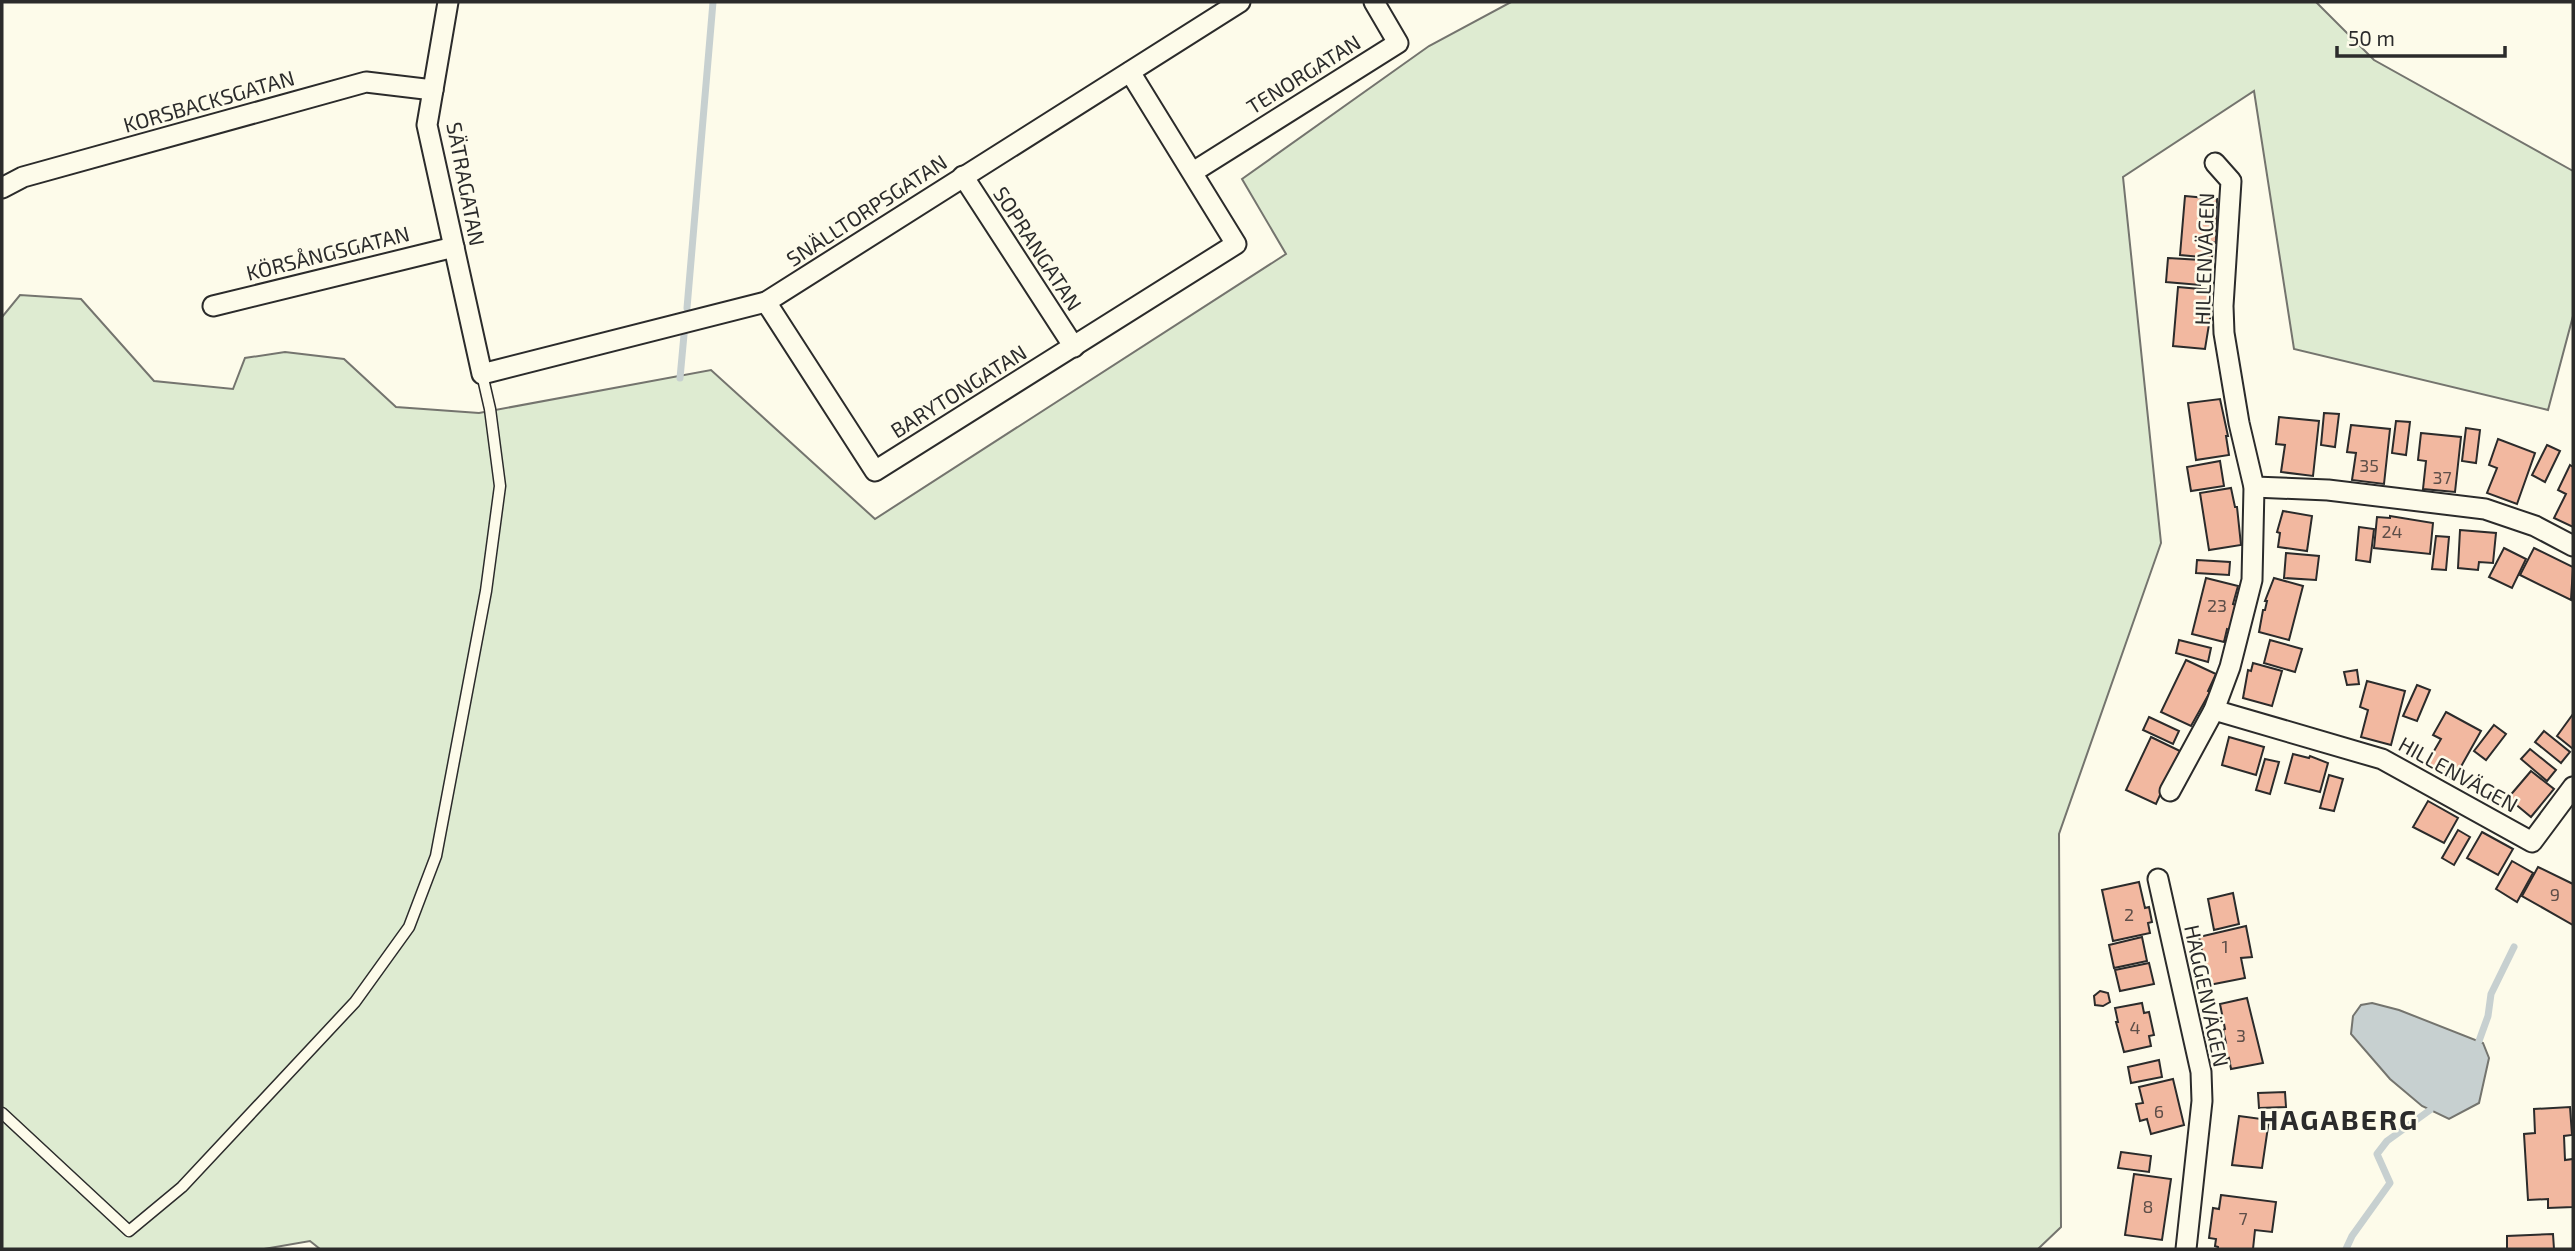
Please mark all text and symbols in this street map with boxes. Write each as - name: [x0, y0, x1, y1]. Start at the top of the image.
- scale bar: [2337, 14, 2505, 58]
- text: 50 m: [2348, 25, 2395, 50]
- street label: TENORGATAN: [1242, 29, 1365, 119]
- street label: KORSBACKSGATAN: [120, 64, 297, 137]
- street label: SÄTRAGATAN: [442, 120, 491, 248]
- street label: SNÄLLTORPSGATAN: [781, 149, 951, 271]
- street label: SOPRANGATAN: [989, 181, 1088, 315]
- street label: HILLENVÄGEN: [2189, 192, 2218, 326]
- street label: KÖRSÅNGSGATAN: [243, 220, 412, 285]
- street label: BARYTONGATAN: [886, 339, 1031, 443]
- house number: 35: [2359, 454, 2379, 476]
- house number: 37: [2432, 466, 2452, 488]
- house number: 24: [2381, 520, 2403, 542]
- house number: 23: [2207, 594, 2227, 616]
- street label: HILLENVÄGEN: [2395, 731, 2523, 817]
- house number: 9: [2550, 883, 2560, 905]
- house number: 2: [2124, 903, 2134, 925]
- street label: HAGGENVÄGEN: [2180, 922, 2235, 1069]
- house number: 1: [2221, 935, 2229, 957]
- house number: 4: [2129, 1016, 2141, 1038]
- house number: 3: [2236, 1024, 2246, 1046]
- house number: 6: [2154, 1100, 2164, 1122]
- district label: HAGABERG: [2259, 1102, 2419, 1136]
- house number: 8: [2143, 1195, 2153, 1217]
- house number: 7: [2238, 1207, 2248, 1229]

